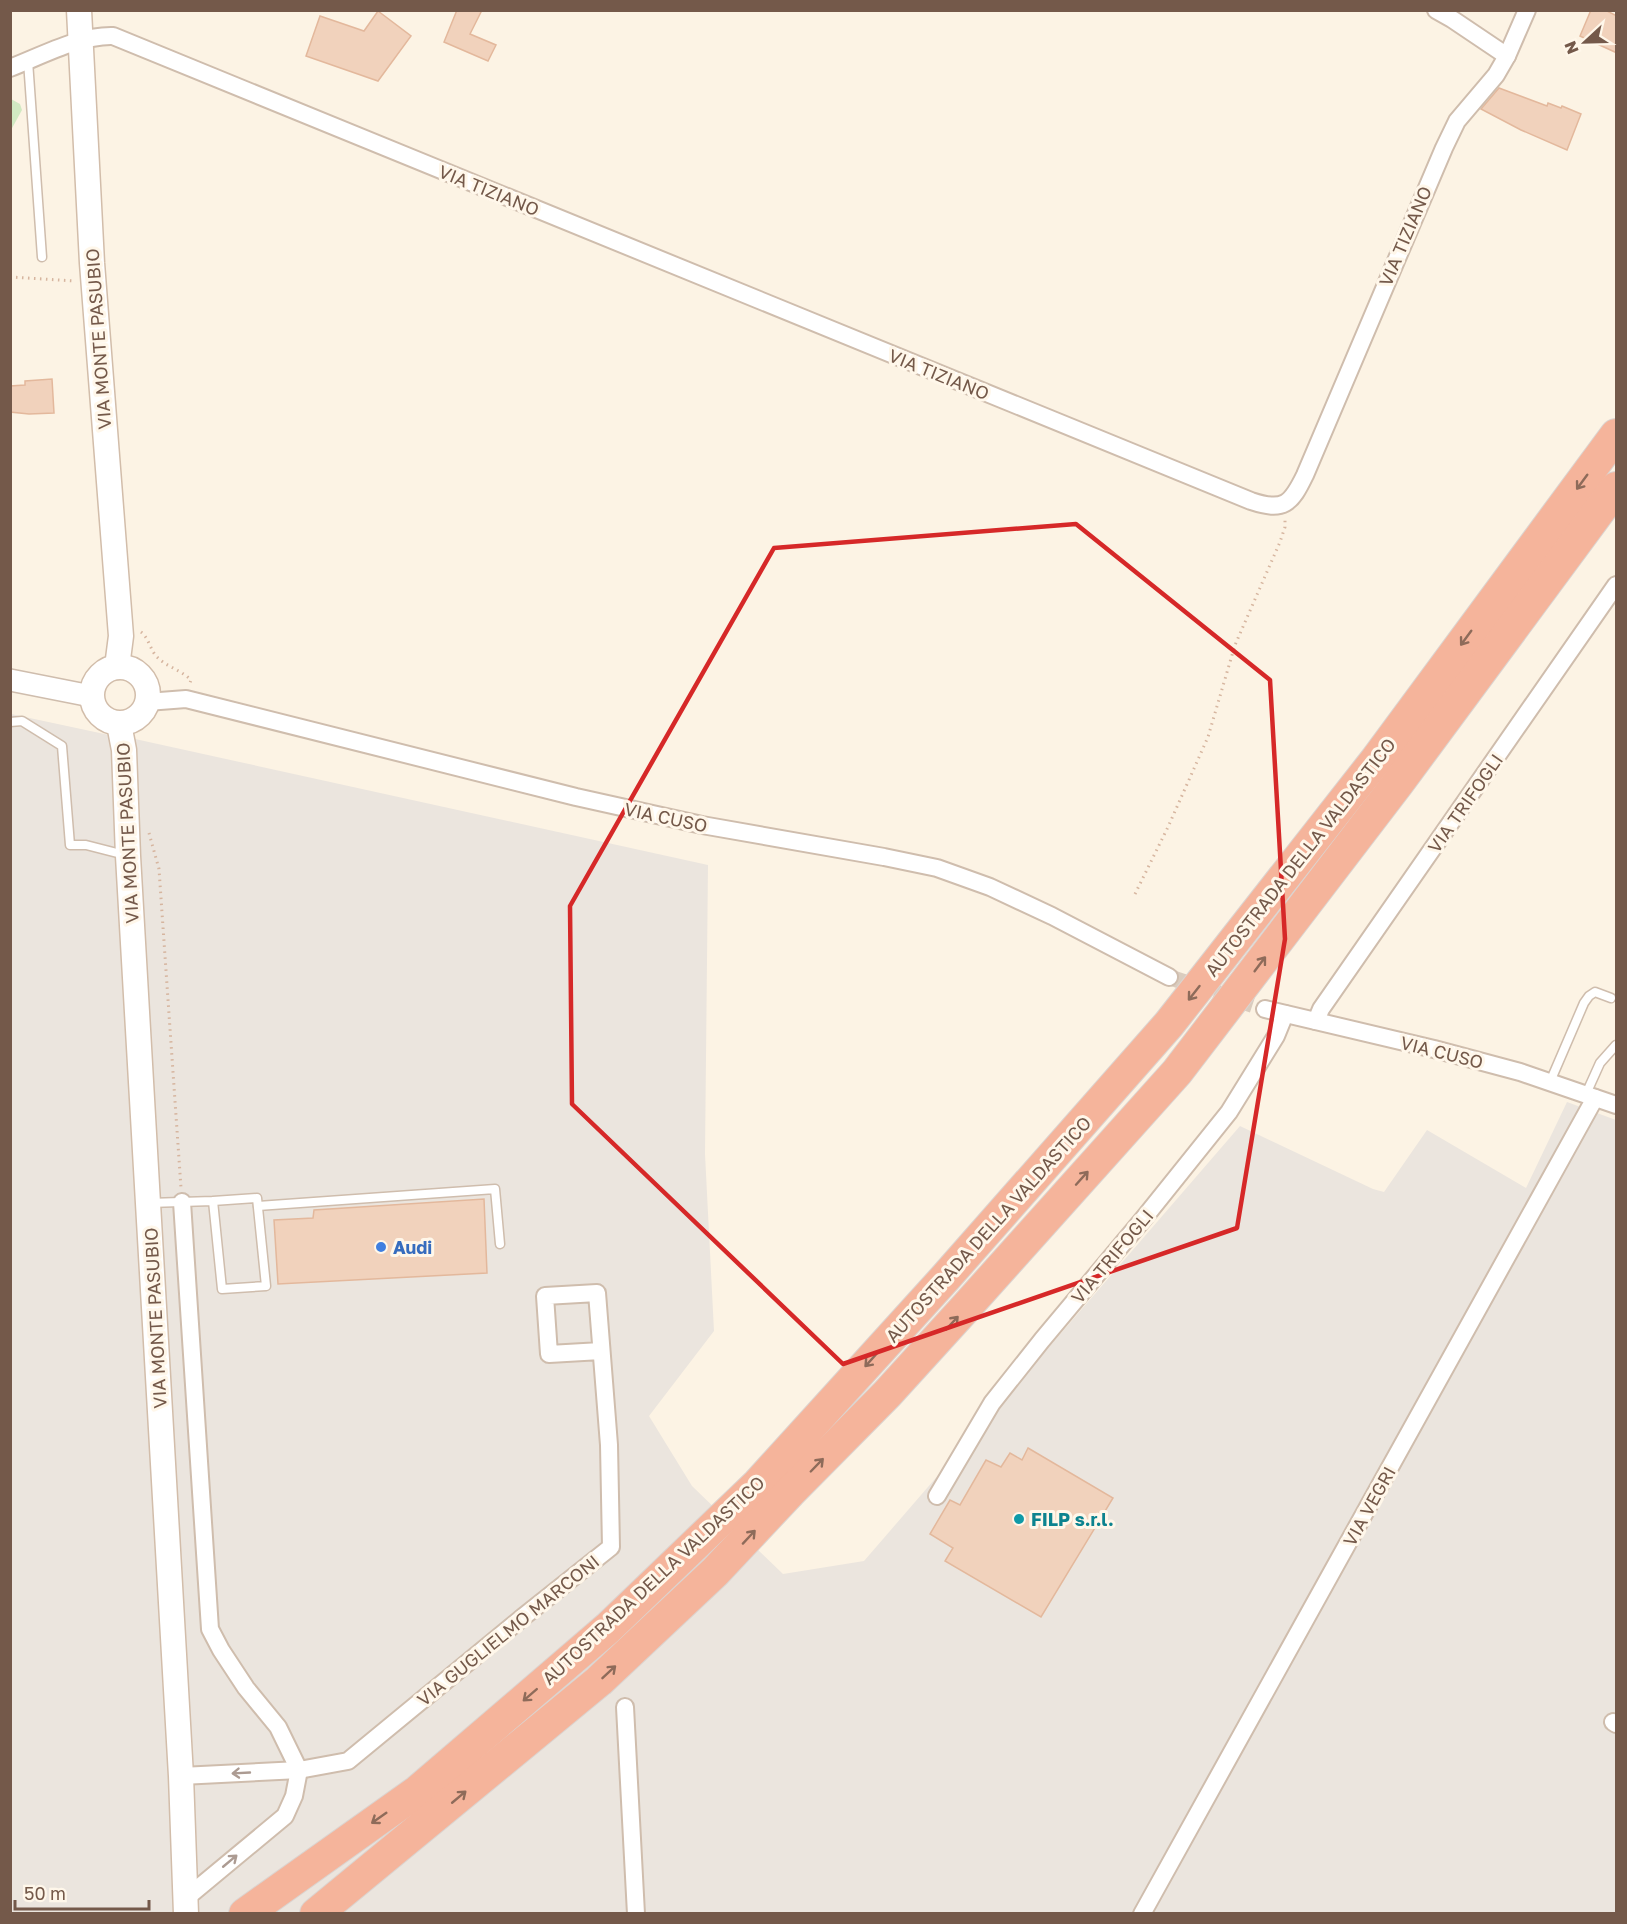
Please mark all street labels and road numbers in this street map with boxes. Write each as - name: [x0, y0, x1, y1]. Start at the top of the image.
- street label: VIA TIZIANO: [435, 160, 543, 220]
- street label: VIA TIZIANO: [1374, 183, 1436, 289]
- street label: VIA MONTE PASUBIO: [81, 248, 115, 430]
- street label: VIA TIZIANO: [885, 344, 993, 404]
- street label: AUTOSTRADA DELLA VALDASTICO: [1200, 734, 1400, 980]
- street label: VIA MONTE PASUBIO: [111, 742, 143, 924]
- street label: VIA TRIFOGLI: [1423, 749, 1507, 857]
- street label: VIA CUSO: [622, 797, 710, 837]
- street label: VIA CUSO: [1398, 1031, 1486, 1073]
- street label: AUTOSTRADA DELLA VALDASTICO: [881, 1112, 1095, 1346]
- street label: VIA TRIFOGLI: [1066, 1205, 1158, 1307]
- street label: VIA MONTE PASUBIO: [139, 1227, 171, 1409]
- street label: VIA VEGRI: [1338, 1462, 1400, 1550]
- street label: AUTOSTRADA DELLA VALDASTICO: [537, 1471, 769, 1689]
- street label: VIA GUGLIELMO MARCONI: [413, 1550, 603, 1710]

